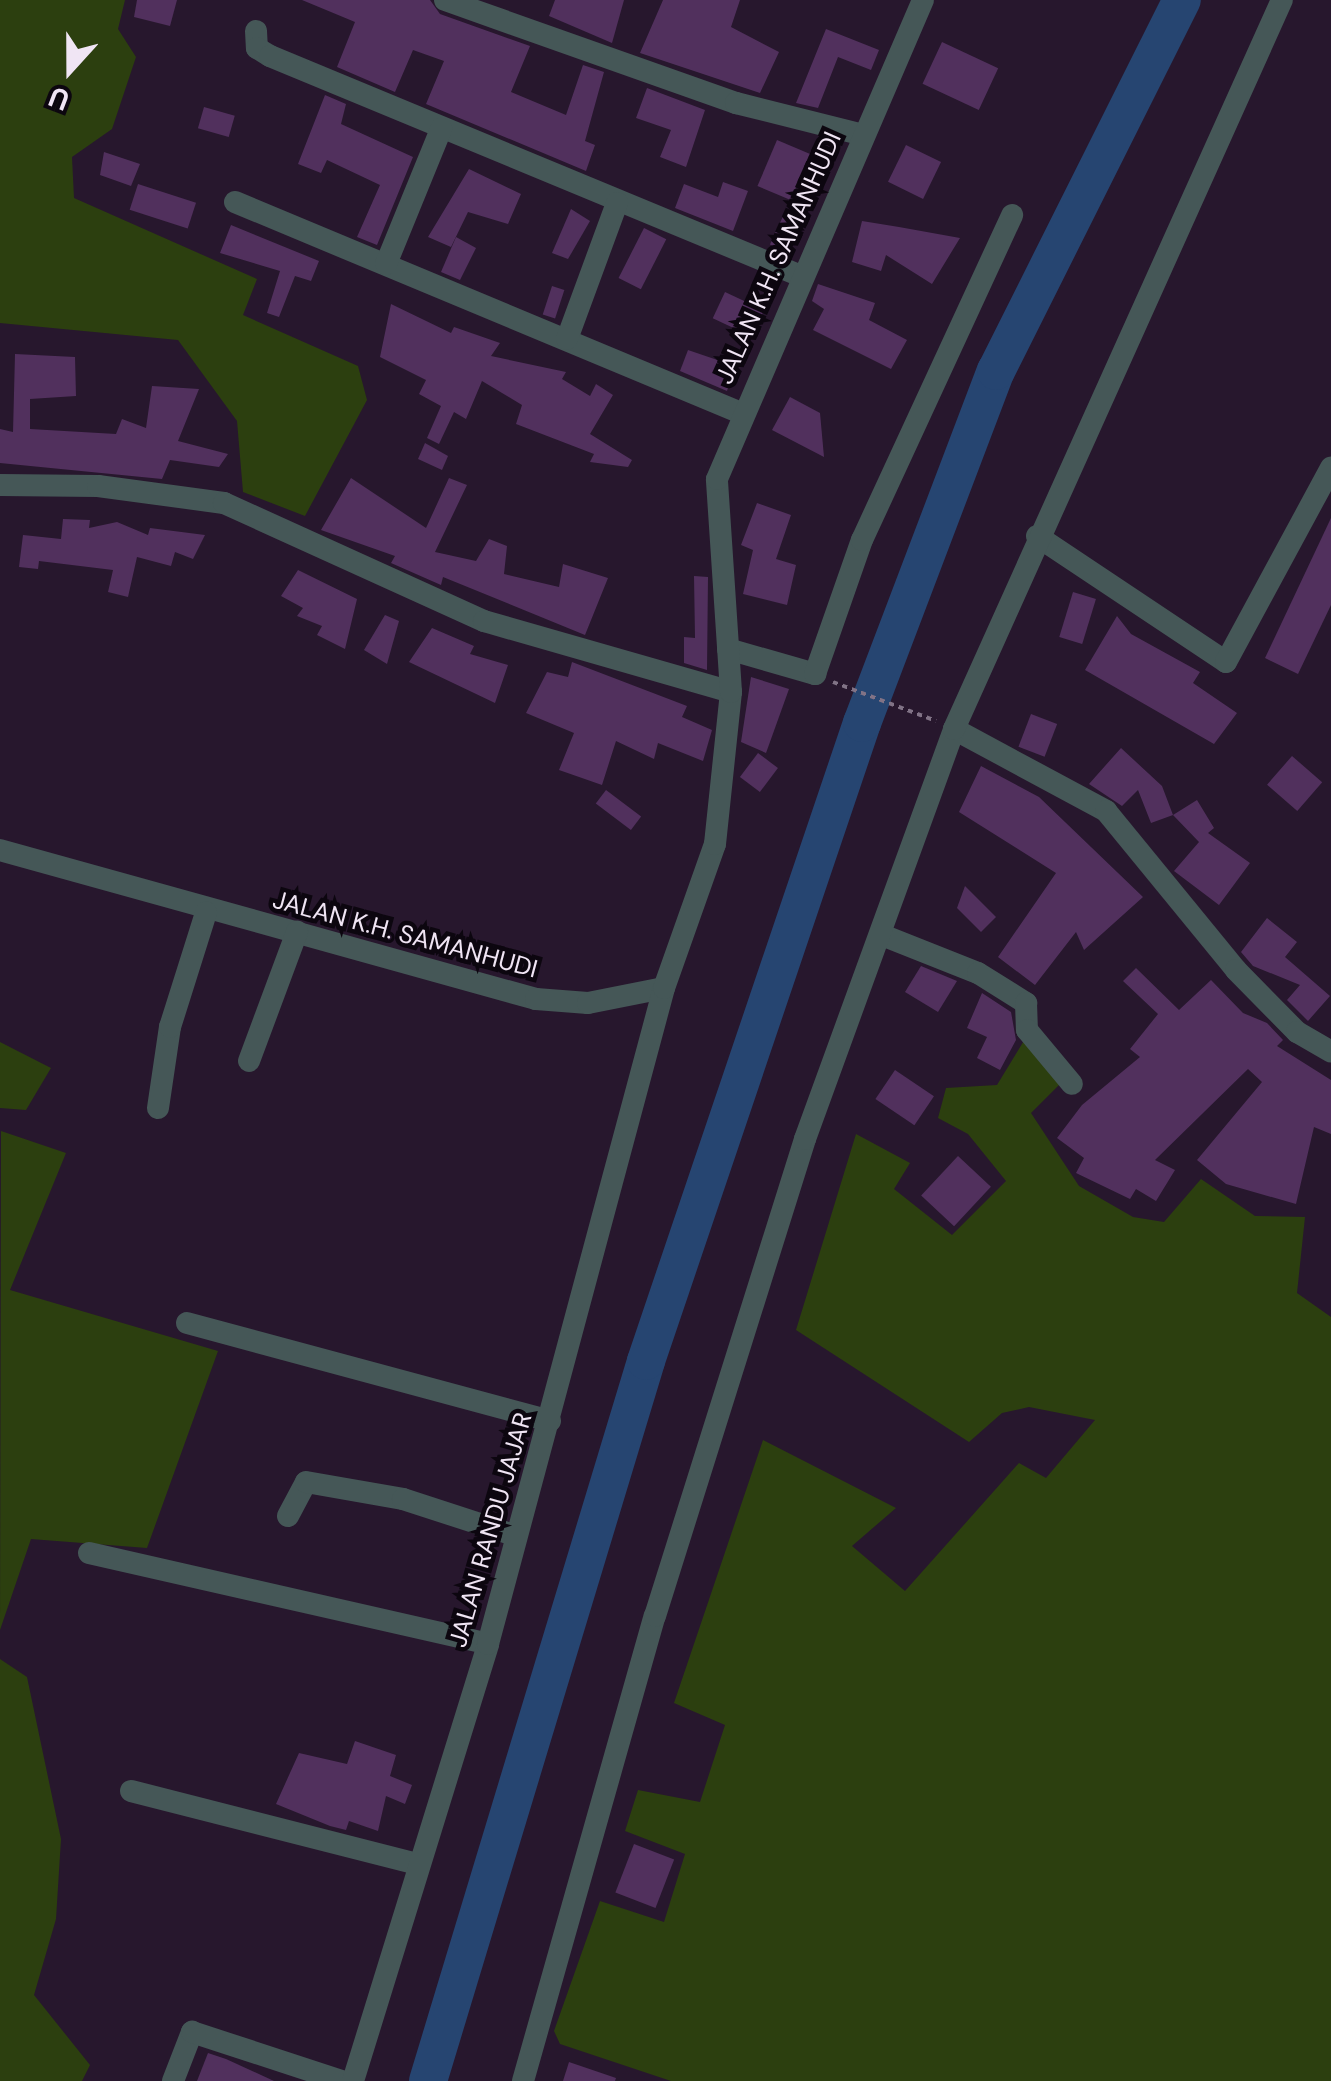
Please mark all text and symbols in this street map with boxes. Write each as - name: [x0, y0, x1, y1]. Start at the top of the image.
- north arrow: [20, 20, 120, 120]
- text: U: [43, 78, 75, 119]
- street label: JALAN K.H. SAMANHUDI: [710, 127, 848, 389]
- street label: JALAN K.H. SAMANHUDI: [269, 885, 541, 985]
- street label: JALAN RANDU JAJAR: [443, 1409, 539, 1651]

